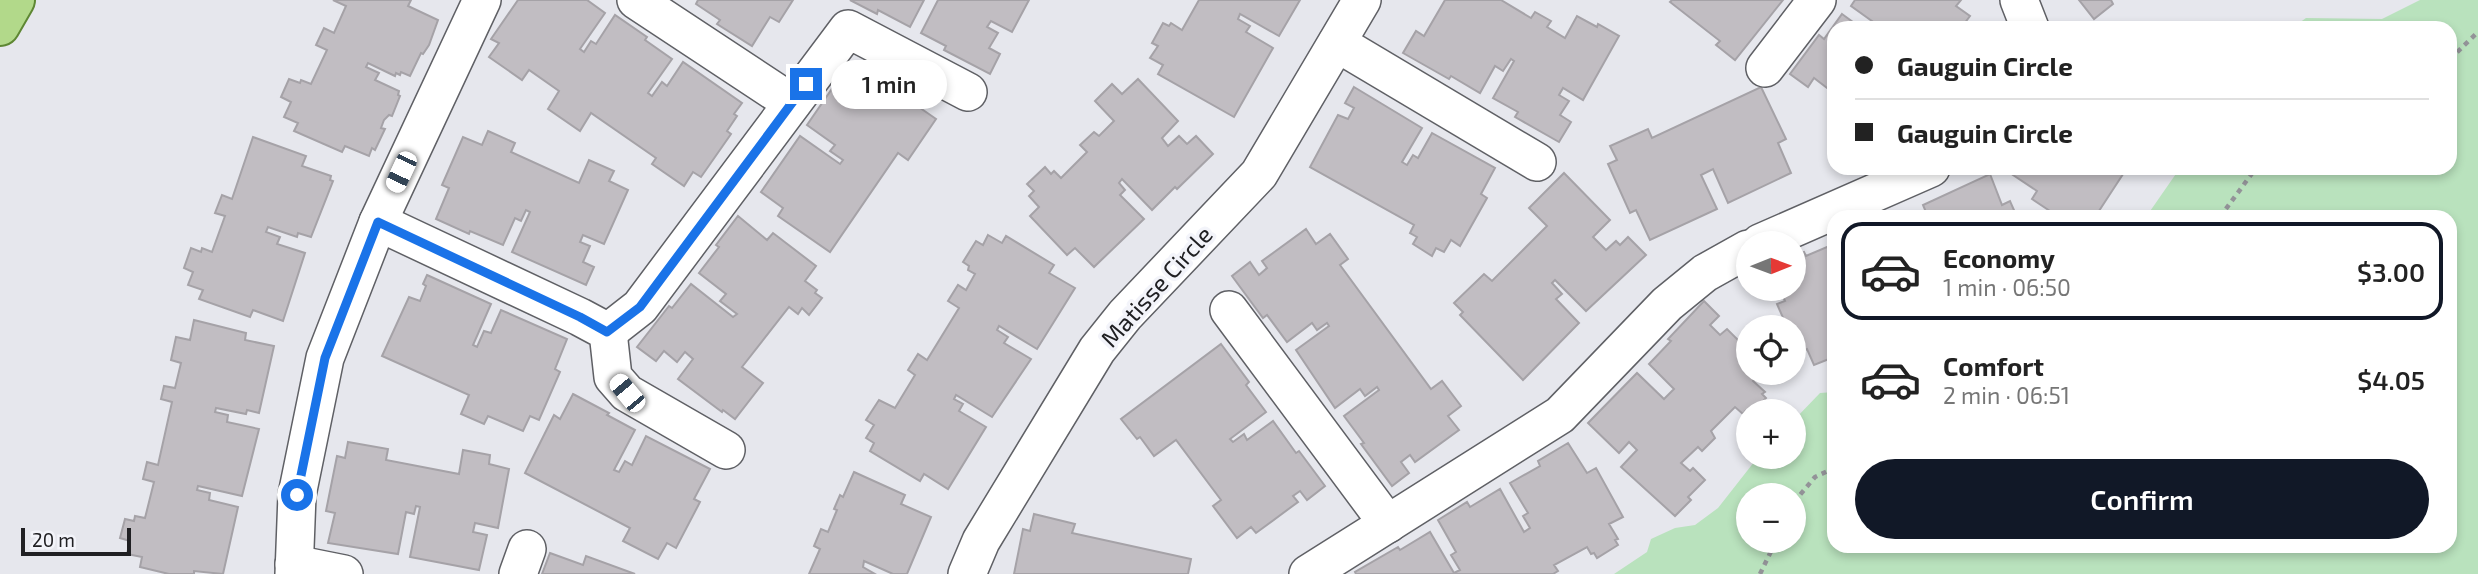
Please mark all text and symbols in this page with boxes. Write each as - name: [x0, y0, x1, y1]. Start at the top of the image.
- text: Gauguin Circle: [1897, 50, 2073, 81]
- callout: 1 min: [830, 60, 946, 108]
- route end: [790, 68, 822, 100]
- text: 1 min: [862, 70, 916, 98]
- text: Gauguin Circle: [1897, 117, 2073, 148]
- car: [383, 149, 420, 195]
- street label: Matisse Circle: [1094, 220, 1218, 352]
- north arrow: [1736, 231, 1806, 301]
- map controls: [1736, 231, 1806, 553]
- icon: car: [1859, 240, 1922, 303]
- text: Economy: [1943, 242, 2055, 273]
- text: $3.00: [2357, 256, 2425, 287]
- text: 1 min · 06:50: [1943, 273, 2071, 301]
- button: locate: [1736, 315, 1806, 385]
- icon: car: [1859, 348, 1922, 411]
- text: Comfort: [1943, 350, 2044, 381]
- text: $4.05: [2357, 364, 2425, 395]
- car: [606, 370, 649, 416]
- text: 2 min · 06:51: [1943, 381, 2070, 409]
- button: +: [1736, 399, 1806, 469]
- button: Confirm: [1855, 459, 2429, 539]
- route start: [281, 479, 313, 511]
- button: −: [1736, 483, 1806, 553]
- scale bar: [21, 525, 131, 557]
- text: 20 m: [32, 528, 75, 551]

